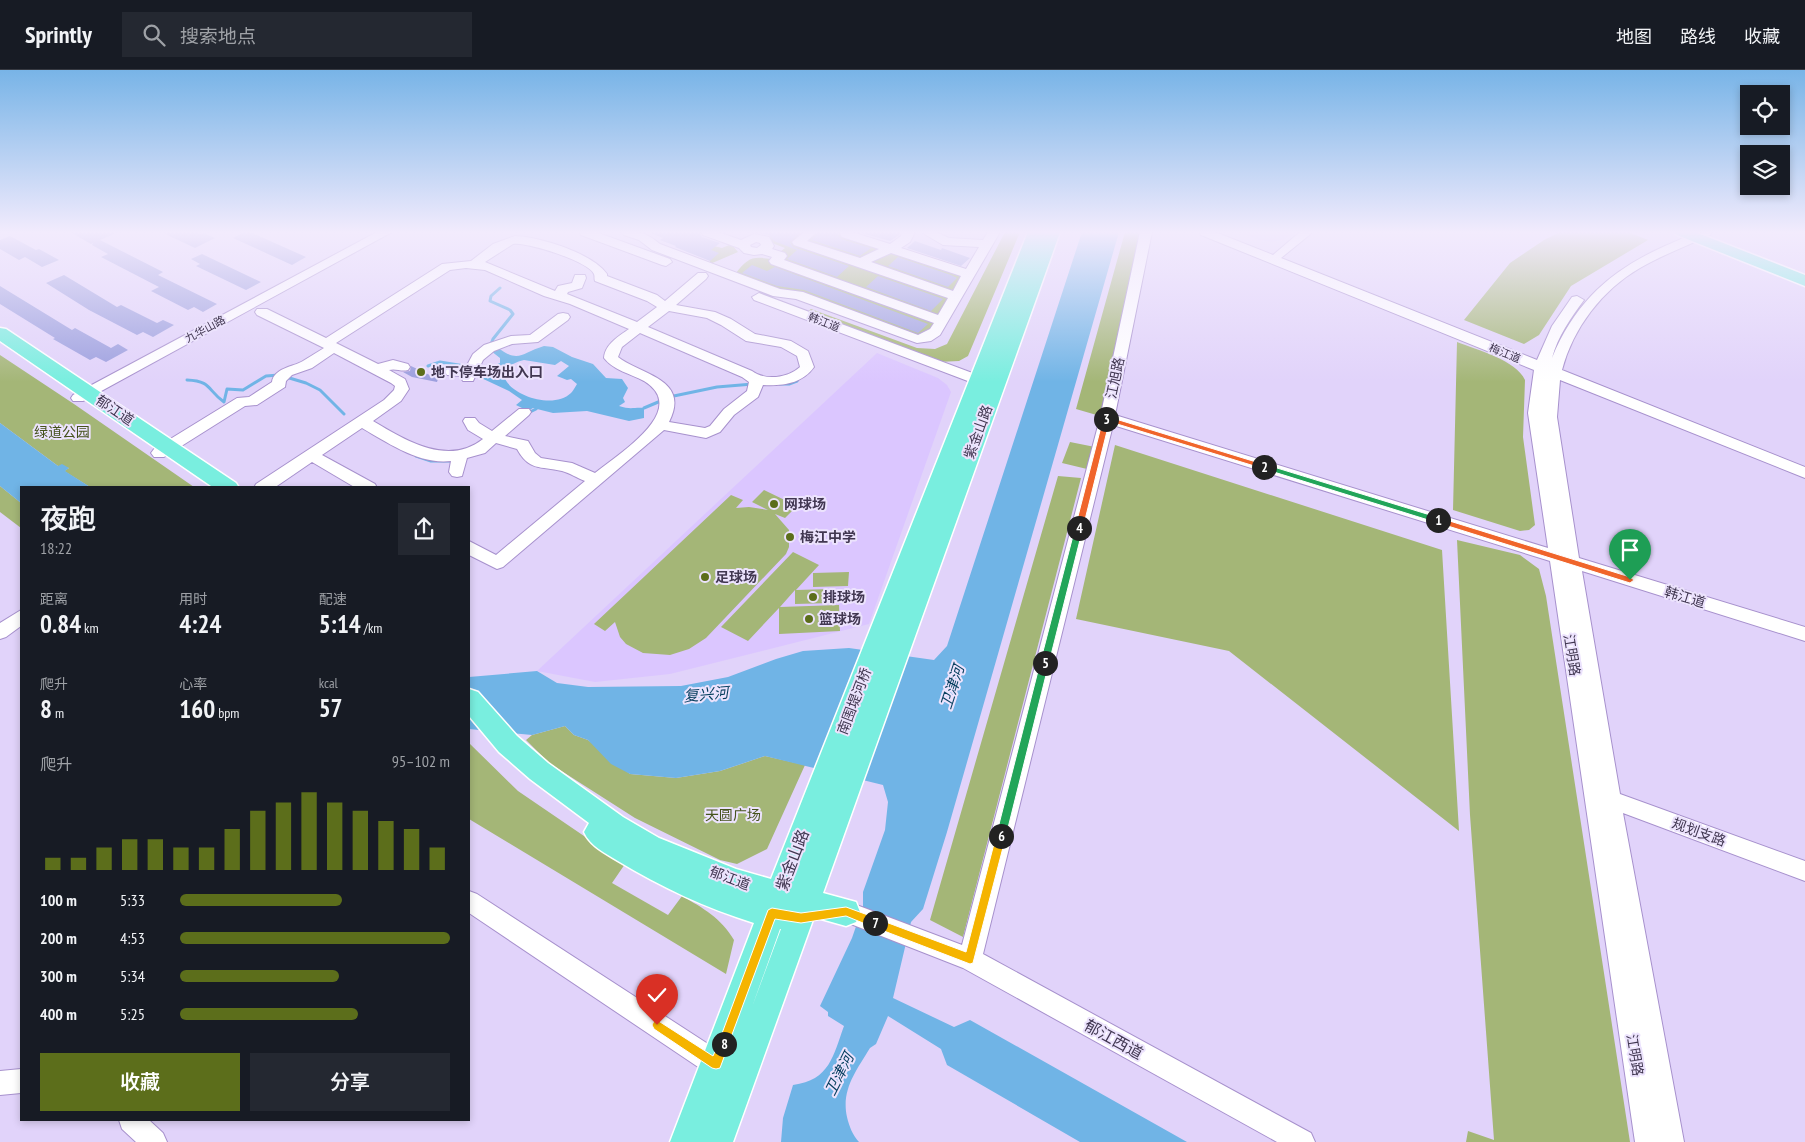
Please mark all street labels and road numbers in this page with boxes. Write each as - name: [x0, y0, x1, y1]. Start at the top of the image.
- street label: 韩江道: [806, 310, 842, 334]
- street label: 九华山路: [182, 312, 228, 346]
- street label: 梅江道: [1487, 340, 1523, 366]
- street label: 江旭路: [1102, 356, 1128, 400]
- street label: 郁江道: [93, 391, 137, 429]
- street label: 紫金山路: [960, 403, 996, 461]
- street label: 韩江道: [1662, 582, 1708, 612]
- street label: 江明路: [1560, 633, 1584, 677]
- street label: 南围堤河桥: [833, 665, 875, 737]
- street label: 规划支路: [1670, 814, 1728, 850]
- street label: 紫金山路: [771, 827, 813, 893]
- street label: 郁江道: [707, 862, 753, 894]
- street label: 郁江西道: [1081, 1015, 1147, 1063]
- street label: 江明路: [1623, 1033, 1647, 1077]

